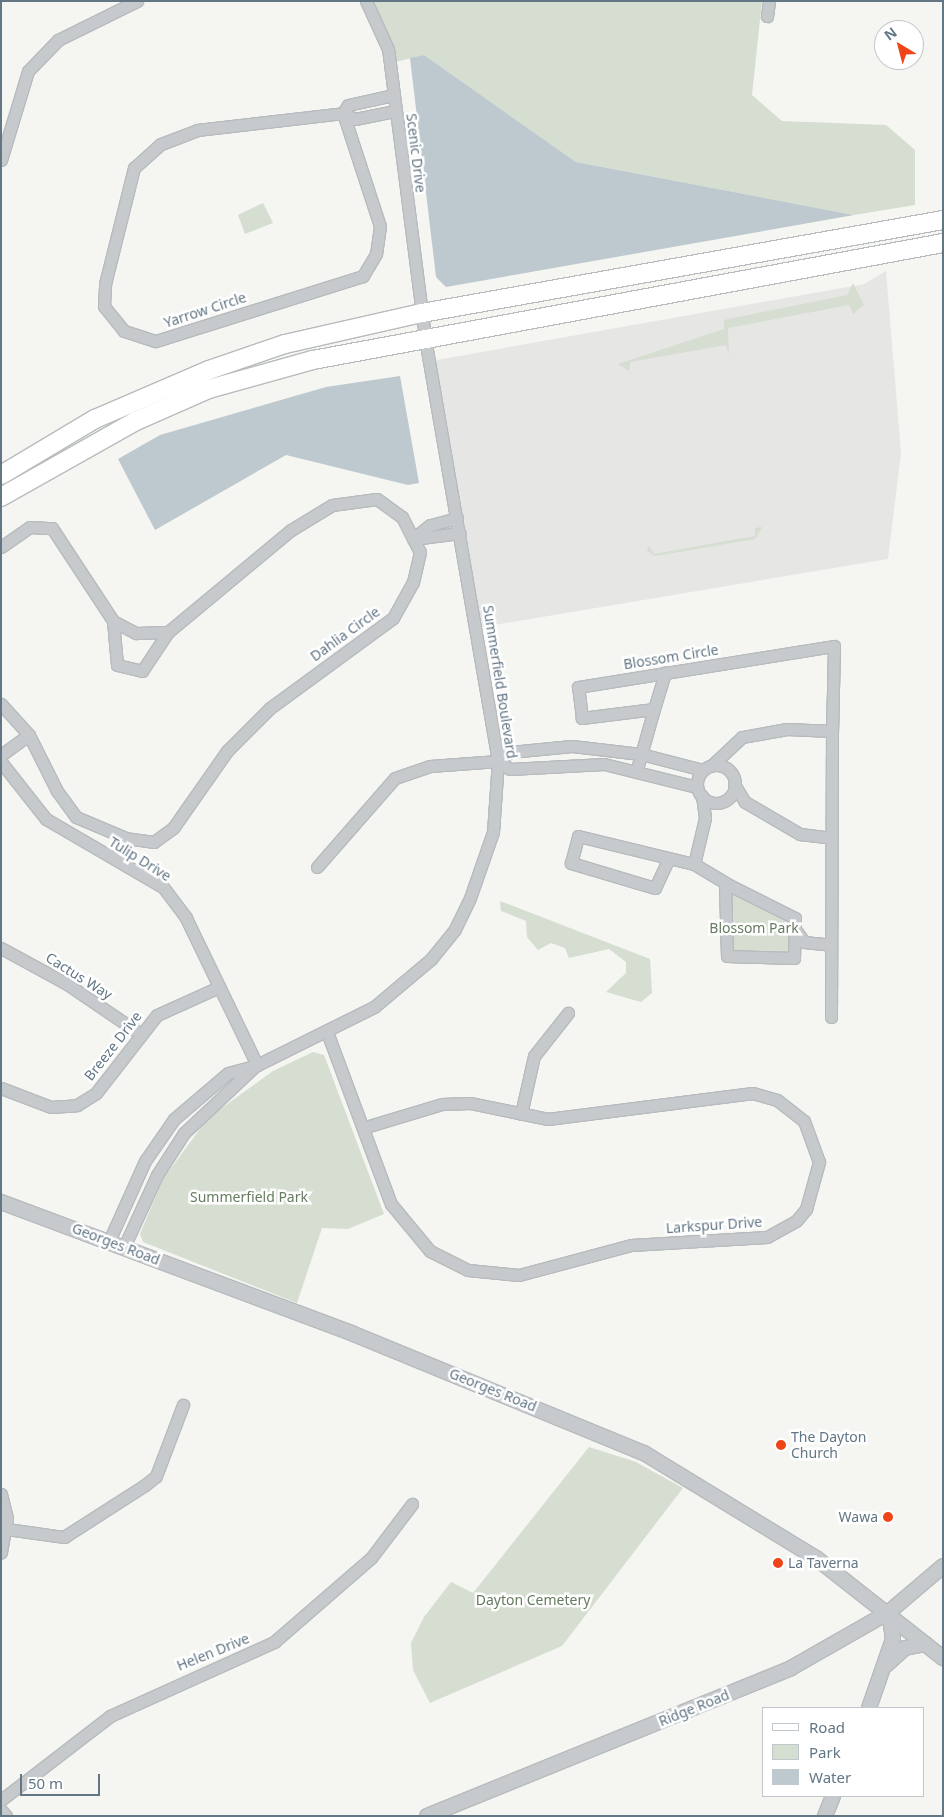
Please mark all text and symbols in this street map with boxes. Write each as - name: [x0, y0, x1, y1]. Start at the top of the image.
- north arrow: [874, 20, 924, 70]
- text: N: [880, 22, 901, 44]
- street label: Scenic Drive: [403, 112, 429, 194]
- street label: Yarrow Circle: [162, 289, 248, 331]
- street label: Dahlia Circle: [307, 603, 383, 665]
- street label: Summerfield Boulevard: [480, 604, 520, 760]
- street label: Blossom Circle: [622, 641, 720, 673]
- street label: Tulip Drive: [106, 833, 174, 885]
- park label: Blossom Park: [709, 920, 799, 936]
- street label: Cactus Way: [43, 949, 115, 1003]
- street label: Breeze Drive: [81, 1008, 145, 1084]
- park label: Summerfield Park: [190, 1189, 308, 1205]
- street label: Larkspur Drive: [665, 1213, 763, 1237]
- street label: Georges Road: [70, 1220, 162, 1268]
- street label: Georges Road: [447, 1365, 539, 1415]
- place label: The Dayton Church: [791, 1429, 866, 1461]
- marker: The Dayton Church: [775, 1439, 787, 1451]
- place label: Wawa: [839, 1509, 878, 1525]
- marker: Wawa: [882, 1511, 894, 1523]
- place label: La Taverna: [788, 1555, 859, 1571]
- marker: La Taverna: [772, 1557, 784, 1569]
- park label: Dayton Cemetery: [476, 1592, 590, 1608]
- street label: Helen Drive: [174, 1630, 252, 1674]
- street label: Ridge Road: [656, 1686, 732, 1730]
- legend: [762, 1707, 924, 1797]
- text: Road: [809, 1717, 845, 1737]
- text: Park: [809, 1742, 841, 1762]
- scale bar: [22, 1764, 102, 1796]
- text: Water: [809, 1767, 851, 1787]
- text: 50 m: [28, 1773, 63, 1793]

